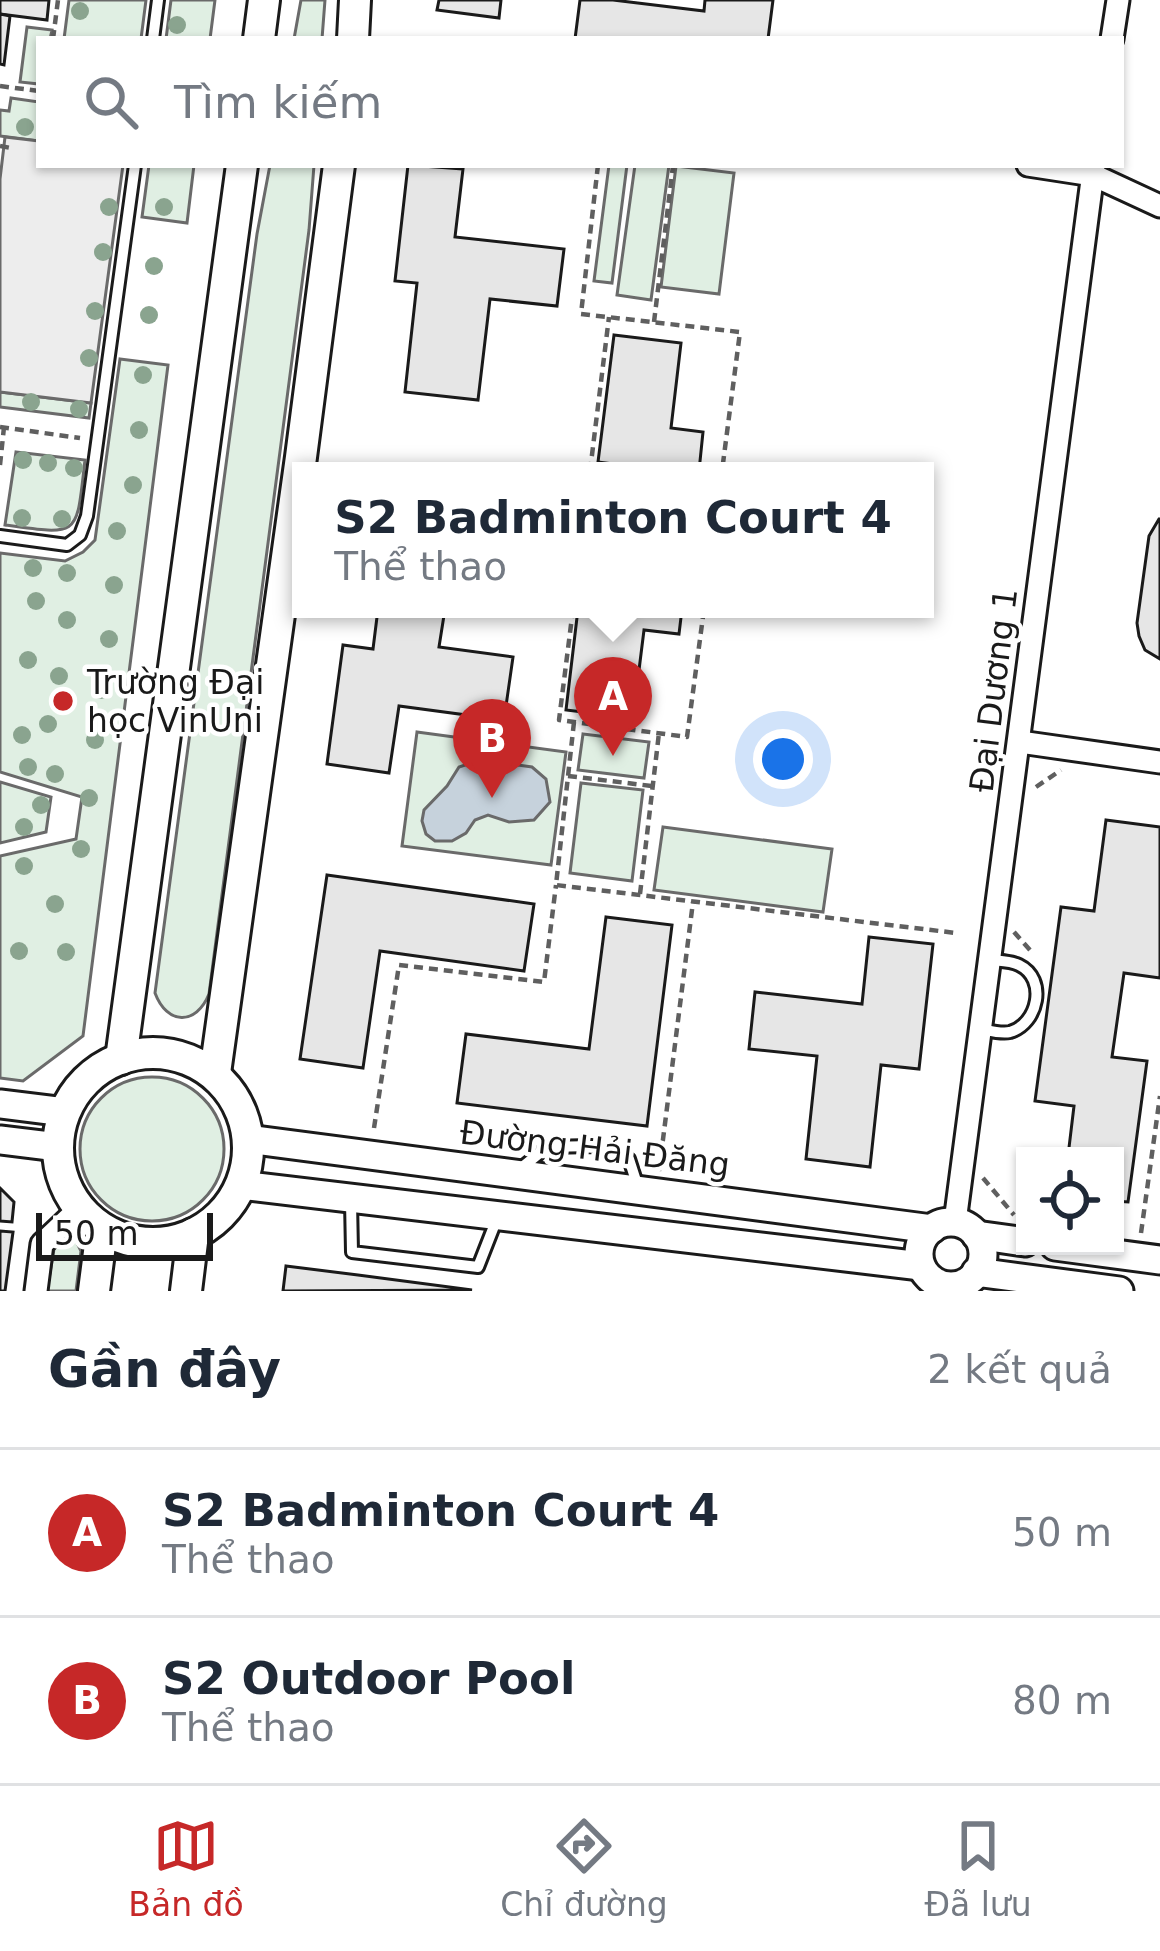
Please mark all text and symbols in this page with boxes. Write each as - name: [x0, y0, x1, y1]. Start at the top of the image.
- search box: [36, 36, 1124, 168]
- icon: search: [78, 69, 144, 135]
- text: Tìm kiếm: [174, 76, 382, 129]
- popup: [292, 462, 934, 618]
- text: S2 Badminton Court 4: [334, 491, 892, 544]
- text: Thể thao: [334, 544, 507, 589]
- street label: Đại Dương 1: [962, 586, 1025, 794]
- pin: A: [574, 657, 652, 756]
- place label: Trường Đại học VinUni: [86, 663, 264, 740]
- marker: Trường Đại học VinUni: [50, 688, 76, 714]
- pin: B: [453, 699, 531, 798]
- your location: [753, 729, 813, 789]
- street label: Đường Hải Đăng: [458, 1113, 732, 1184]
- map controls: [1016, 1147, 1124, 1255]
- button: locate: [1016, 1147, 1124, 1255]
- scale bar: [36, 1207, 213, 1260]
- text: 50 m: [54, 1214, 139, 1253]
- text: Gần đây: [48, 1340, 281, 1399]
- text: 2 kết quả: [927, 1347, 1112, 1392]
- text: S2 Badminton Court 4: [162, 1484, 719, 1537]
- text: A: [72, 1510, 102, 1555]
- text: 50 m: [1012, 1510, 1112, 1555]
- text: Thể thao: [162, 1537, 335, 1582]
- text: S2 Outdoor Pool: [162, 1652, 575, 1705]
- text: B: [72, 1678, 102, 1723]
- text: 80 m: [1012, 1678, 1112, 1723]
- text: Thể thao: [162, 1705, 335, 1750]
- tab: Bản đồ: [128, 1813, 244, 1924]
- tab: Chỉ đường: [500, 1813, 668, 1924]
- tab: Đã lưu: [924, 1813, 1032, 1924]

